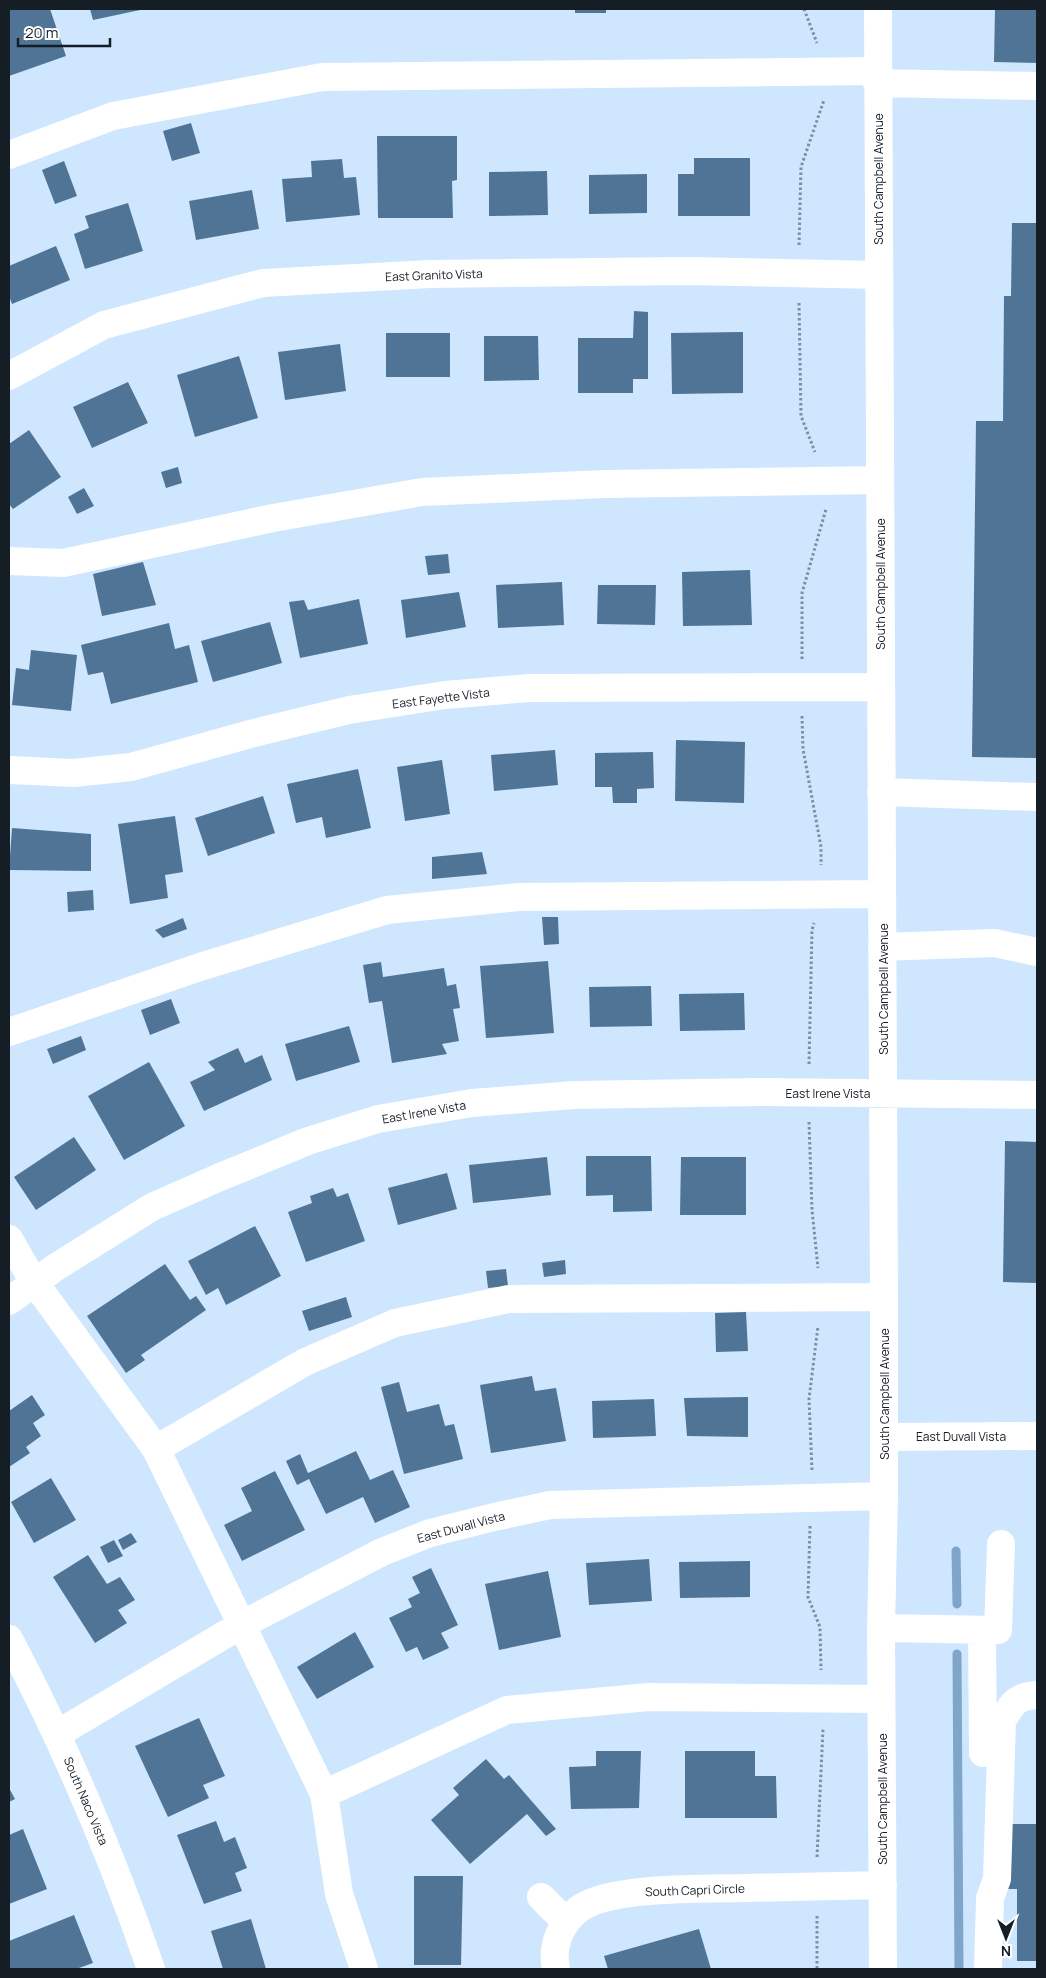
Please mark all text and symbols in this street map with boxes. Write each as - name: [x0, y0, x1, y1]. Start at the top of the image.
- scale bar: [18, 15, 110, 47]
- text: 20 m: [25, 22, 58, 43]
- street label: South Campbell Avenue: [870, 113, 887, 245]
- street label: East Granito Vista: [385, 265, 483, 285]
- street label: South Campbell Avenue: [872, 518, 889, 650]
- street label: East Fayette Vista: [391, 684, 491, 712]
- street label: South Campbell Avenue: [875, 923, 892, 1055]
- street label: East Irene Vista: [786, 1085, 870, 1102]
- street label: East Irene Vista: [381, 1096, 467, 1128]
- street label: South Campbell Avenue: [876, 1328, 893, 1460]
- street label: East Duvall Vista: [916, 1428, 1006, 1445]
- street label: East Duvall Vista: [415, 1507, 507, 1547]
- street label: South Campbell Avenue: [874, 1733, 891, 1865]
- street label: South Naco Vista: [60, 1754, 112, 1848]
- street label: South Capri Circle: [645, 1880, 745, 1900]
- north arrow: [981, 1913, 1031, 1963]
- text: N: [1001, 1942, 1011, 1961]

